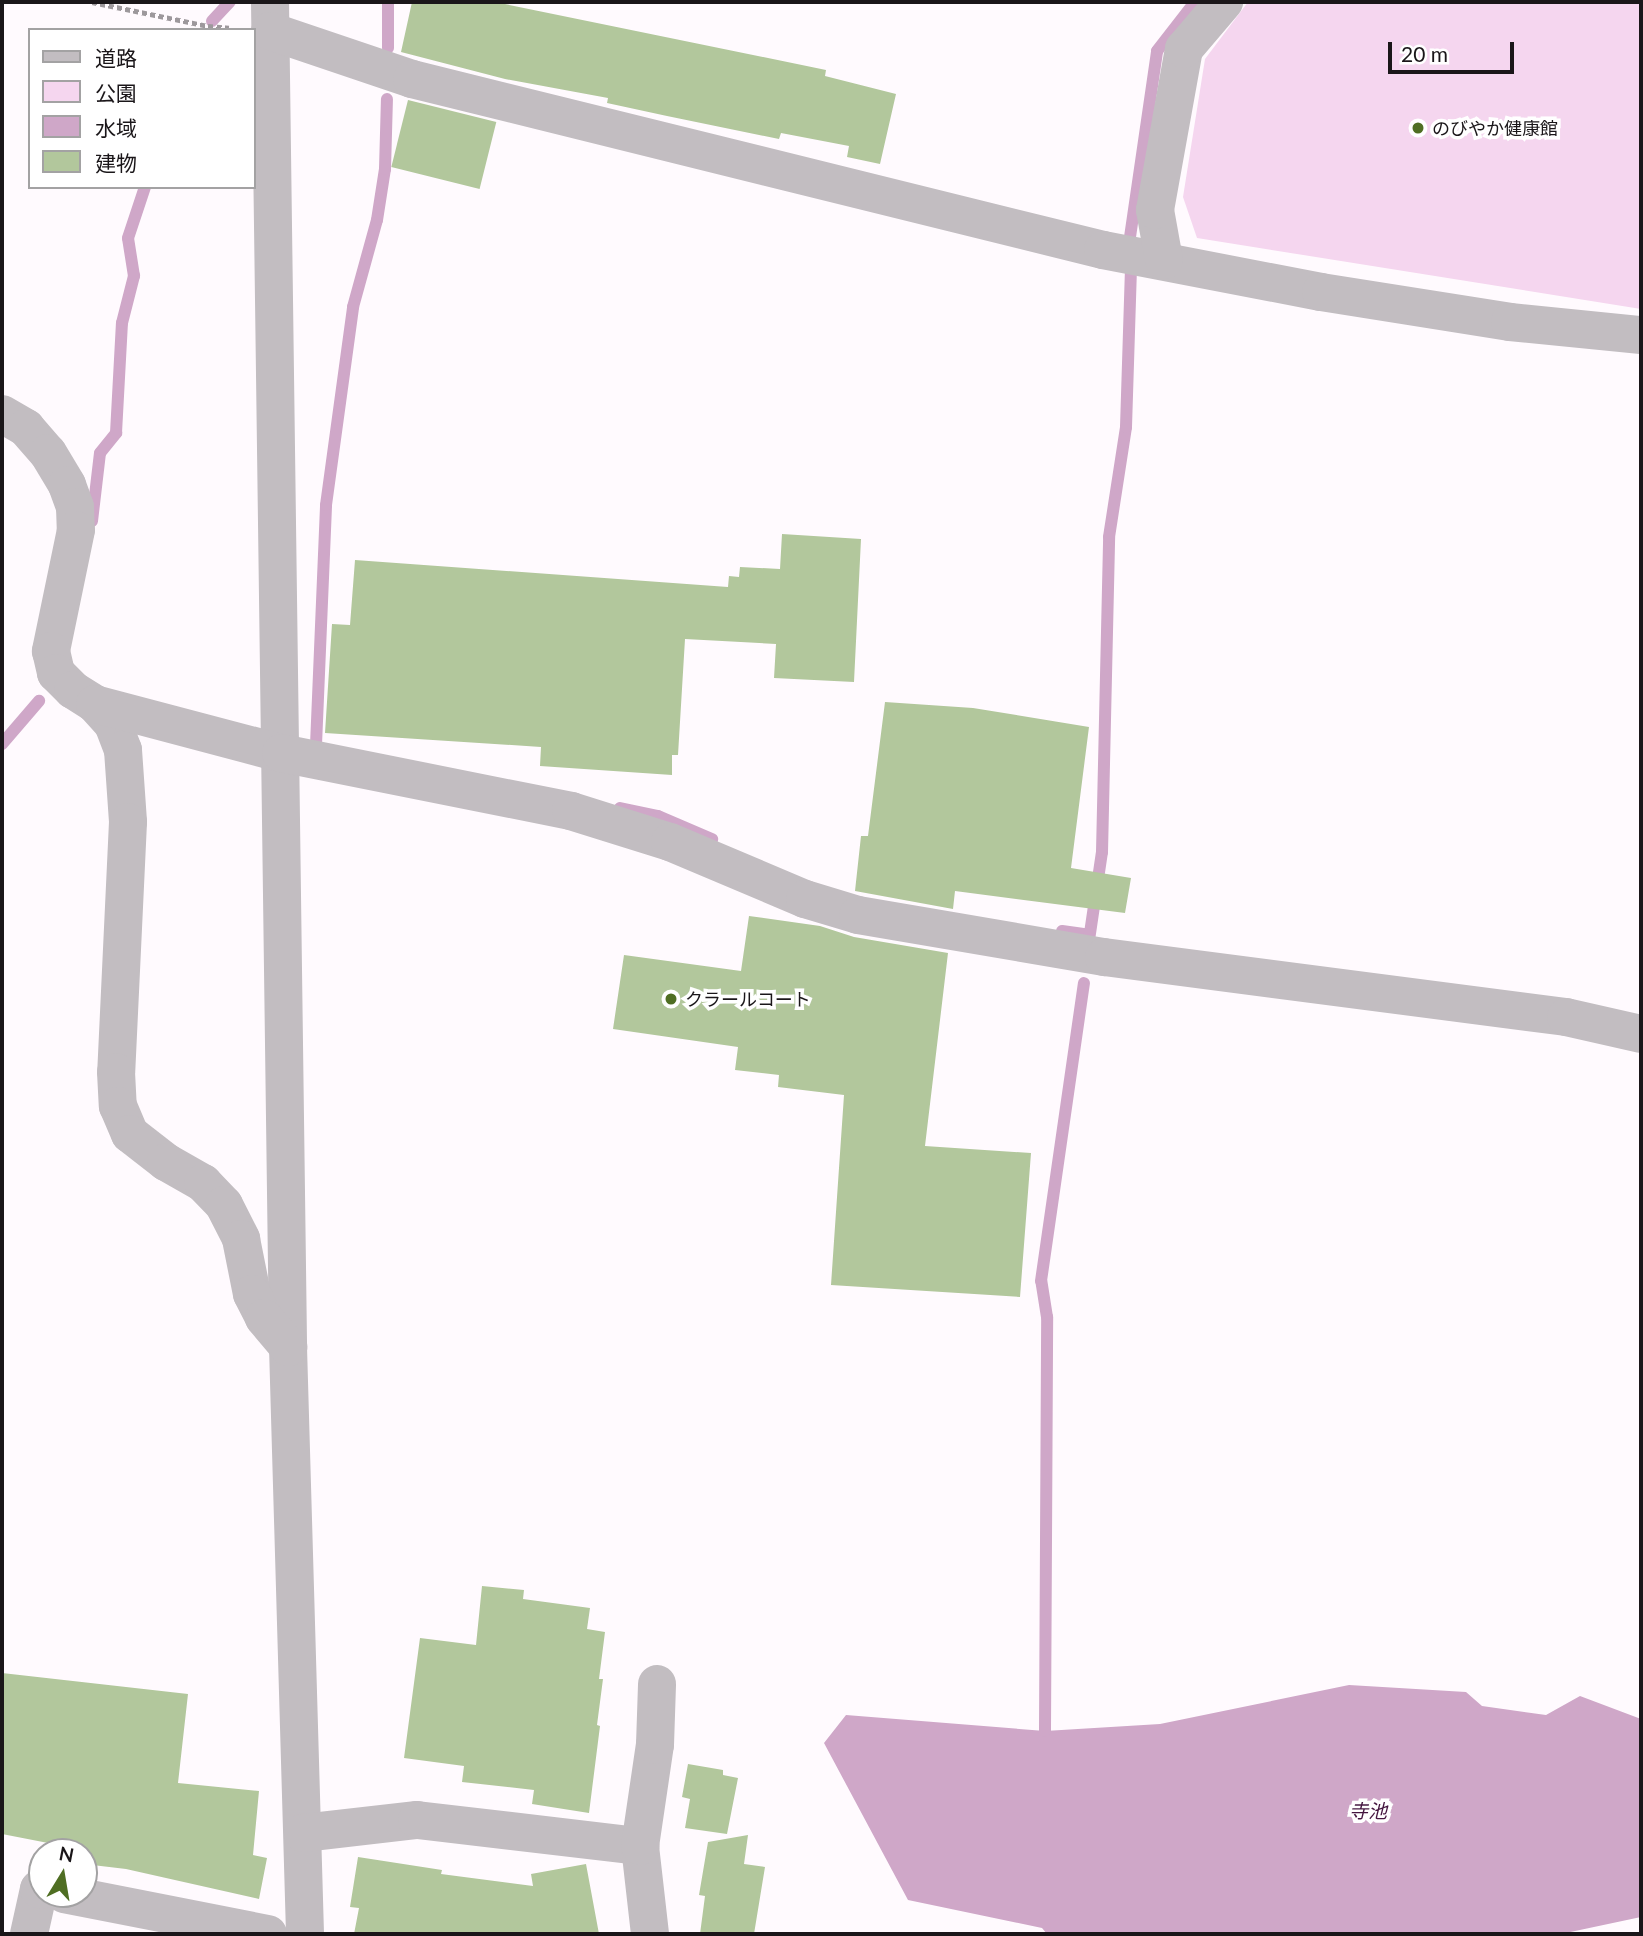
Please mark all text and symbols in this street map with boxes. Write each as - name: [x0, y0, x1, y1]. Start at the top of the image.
- legend: [28, 28, 256, 189]
- scale bar: [1391, 28, 1517, 72]
- text: 20 m: [1401, 41, 1448, 66]
- text: 道路: [95, 45, 137, 70]
- text: 公園: [95, 80, 137, 105]
- text: 水域: [95, 115, 137, 140]
- place label: のびやか健康館: [1432, 117, 1558, 139]
- marker: のびやか健康館: [1410, 120, 1426, 136]
- text: 建物: [95, 150, 137, 175]
- place label: クラールコート: [685, 988, 811, 1010]
- marker: クラールコート: [663, 991, 679, 1007]
- water label: 寺池: [1349, 1800, 1387, 1822]
- north arrow: [28, 1838, 98, 1908]
- text: N: [57, 1841, 76, 1867]

